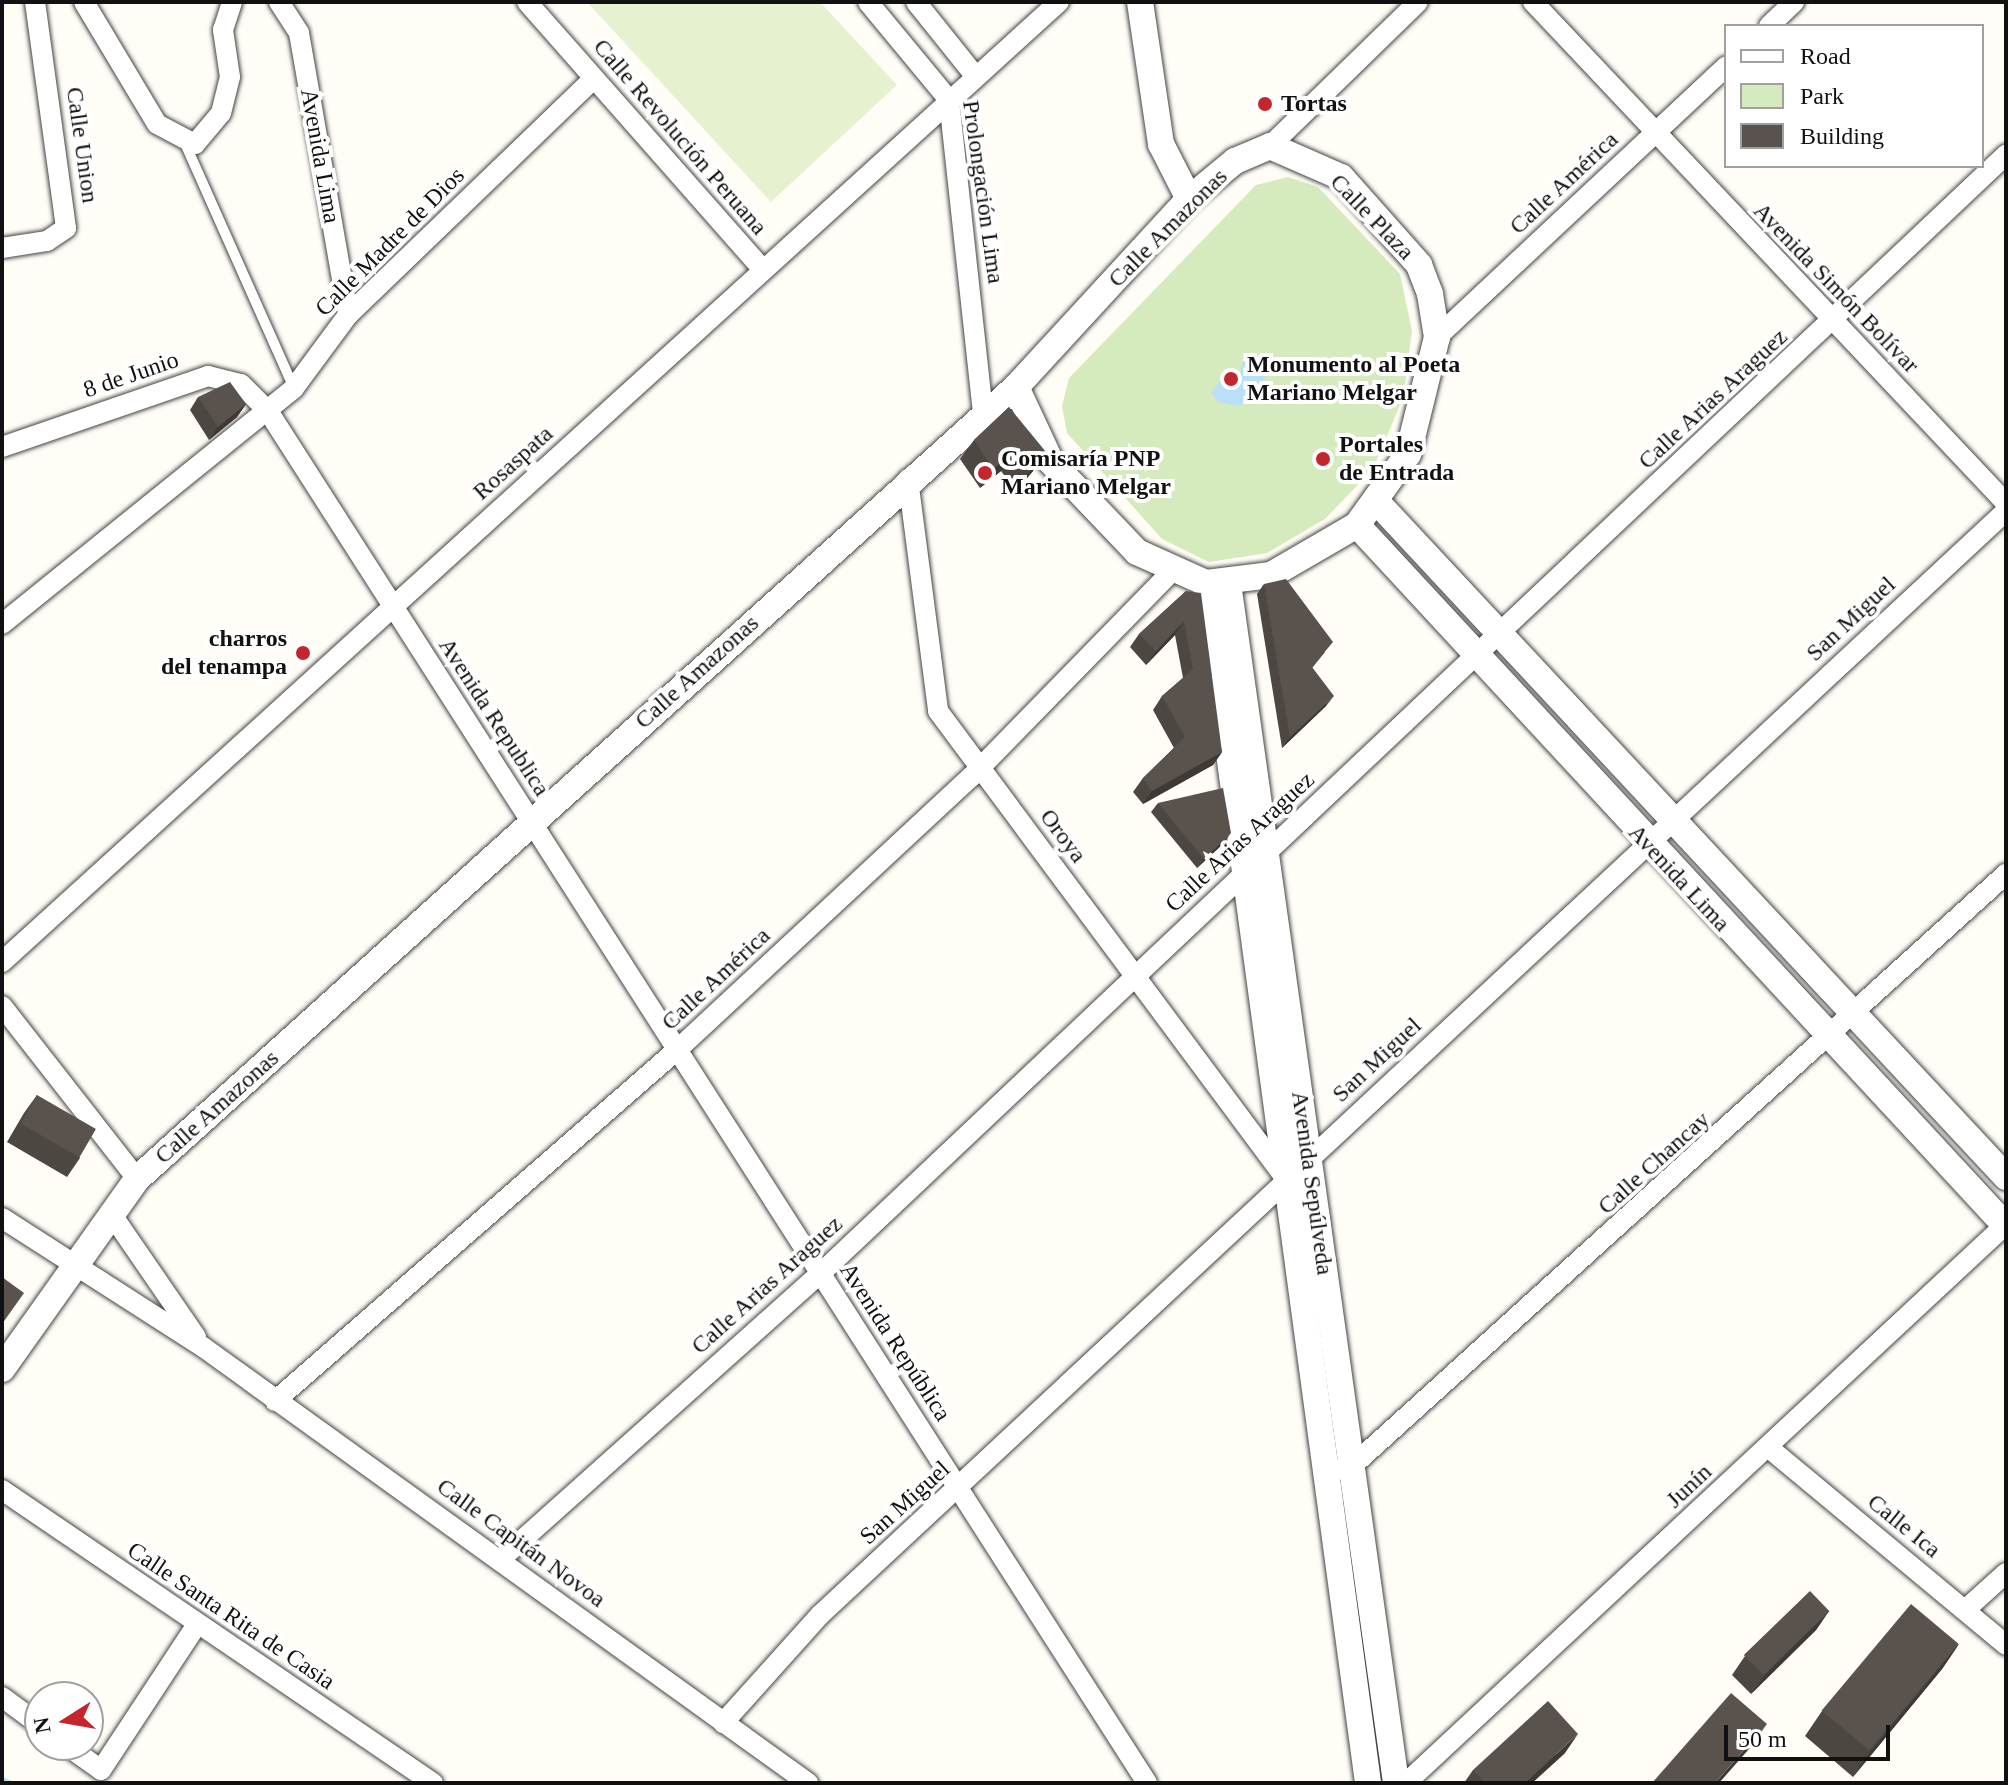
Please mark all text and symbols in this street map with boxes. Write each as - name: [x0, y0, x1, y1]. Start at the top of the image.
- legend: [1724, 24, 1984, 168]
- street label: Calle Revolución Peruana: [587, 33, 773, 241]
- text: Road: [1800, 43, 1851, 69]
- text: Park: [1800, 83, 1844, 109]
- street label: Calle Union: [60, 85, 104, 205]
- street label: Avenida Lima: [294, 86, 346, 226]
- place label: Tortas: [1281, 90, 1347, 118]
- marker: Tortas: [1256, 95, 1274, 113]
- street label: Prolongación Lima: [956, 99, 1010, 285]
- text: Building: [1800, 123, 1884, 149]
- street label: Calle América: [1503, 125, 1625, 241]
- street label: Calle Madre de Dios: [309, 161, 471, 323]
- street label: Calle Amazonas: [1102, 162, 1234, 294]
- street label: Calle Plaza: [1324, 168, 1420, 266]
- street label: Avenida Simón Bolívar: [1747, 197, 1925, 379]
- street label: Calle Arias Araguez: [1632, 322, 1794, 476]
- street label: 8 de Junio: [80, 345, 182, 405]
- place label: Monumento al Poeta Mariano Melgar: [1247, 351, 1460, 407]
- marker: Monumento al Poeta Mariano Melgar: [1222, 370, 1240, 388]
- street label: Rosaspata: [467, 420, 559, 506]
- place label: Portales de Entrada: [1339, 431, 1454, 487]
- place label: Comisaría PNP Mariano Melgar: [1001, 445, 1171, 501]
- marker: Portales de Entrada: [1314, 450, 1332, 468]
- marker: Comisaría PNP Mariano Melgar: [976, 464, 994, 482]
- street label: San Miguel: [1800, 571, 1902, 667]
- street label: Calle Amazonas: [629, 608, 765, 736]
- place label: charros del tenampa: [161, 625, 287, 681]
- street label: Avenida Republica: [432, 632, 556, 802]
- marker: charros del tenampa: [294, 644, 312, 662]
- street label: Calle Arias Araguez: [1159, 765, 1321, 919]
- street label: Oroya: [1033, 803, 1093, 869]
- street label: Avenida Lima: [1622, 818, 1736, 938]
- street label: Calle América: [655, 921, 777, 1037]
- street label: San Miguel: [1326, 1012, 1428, 1108]
- street label: Calle Amazonas: [149, 1043, 285, 1171]
- street label: Avenida Sepúlveda: [1285, 1089, 1339, 1277]
- street label: Calle Chancay: [1592, 1105, 1716, 1221]
- street label: Calle Arias Araguez: [685, 1209, 849, 1361]
- street label: Avenida República: [833, 1257, 957, 1427]
- street label: San Miguel: [854, 1455, 956, 1551]
- street label: Junín: [1660, 1458, 1718, 1514]
- street label: Calle Capitán Novoa: [431, 1472, 611, 1614]
- street label: Calle Ica: [1862, 1488, 1946, 1564]
- street label: Calle Santa Rita de Casia: [122, 1536, 340, 1696]
- north arrow: [24, 1681, 104, 1761]
- scale bar: [1728, 1709, 1894, 1759]
- text: N: [28, 1715, 56, 1735]
- text: 50 m: [1738, 1726, 1787, 1752]

